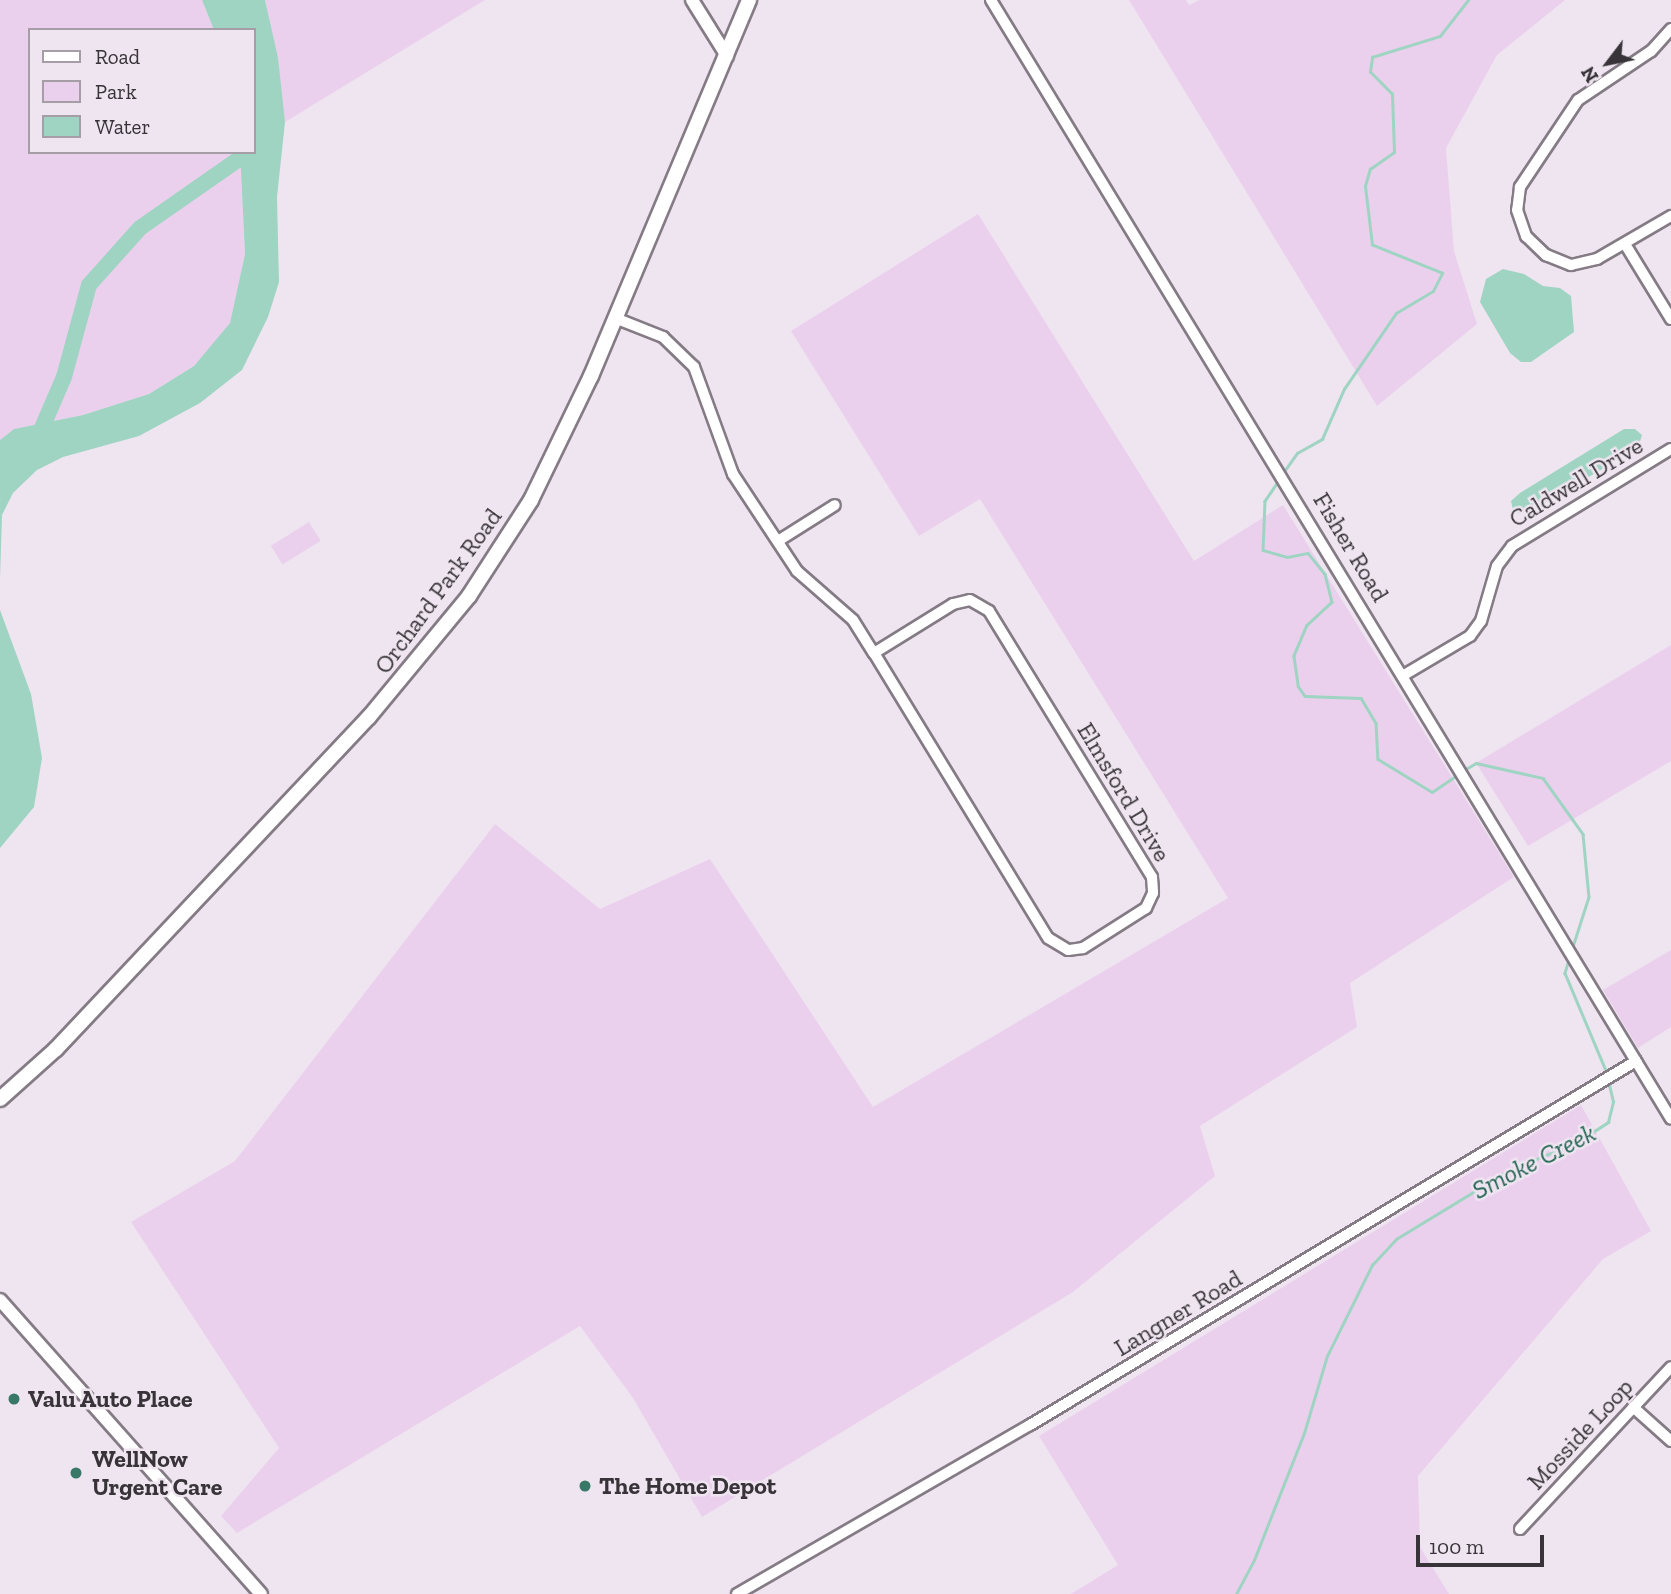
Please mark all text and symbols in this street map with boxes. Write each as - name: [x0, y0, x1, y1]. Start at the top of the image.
- legend: [28, 28, 256, 154]
- north arrow: [1573, 28, 1643, 98]
- text: Road: [95, 44, 140, 69]
- text: N: [1576, 62, 1603, 87]
- text: Park: [95, 79, 137, 104]
- text: Water: [95, 114, 150, 139]
- street label: Caldwell Drive: [1504, 431, 1648, 533]
- street label: Fisher Road: [1307, 487, 1395, 607]
- street label: Orchard Park Road: [368, 503, 508, 679]
- street label: Elmsford Drive: [1071, 717, 1177, 867]
- water label: Smoke Creek: [1467, 1118, 1601, 1206]
- street label: Langner Road: [1109, 1264, 1247, 1362]
- street label: Mosside Loop: [1521, 1372, 1639, 1496]
- place label: Valu Auto Place: [28, 1385, 193, 1413]
- marker: Valu Auto Place: [6, 1391, 22, 1407]
- place label: WellNow Urgent Care: [92, 1445, 222, 1501]
- marker: WellNow Urgent Care: [66, 1463, 86, 1483]
- place label: The Home Depot: [599, 1472, 776, 1500]
- marker: The Home Depot: [577, 1478, 593, 1494]
- scale bar: [1419, 1520, 1547, 1564]
- text: 100 m: [1429, 1534, 1484, 1559]

